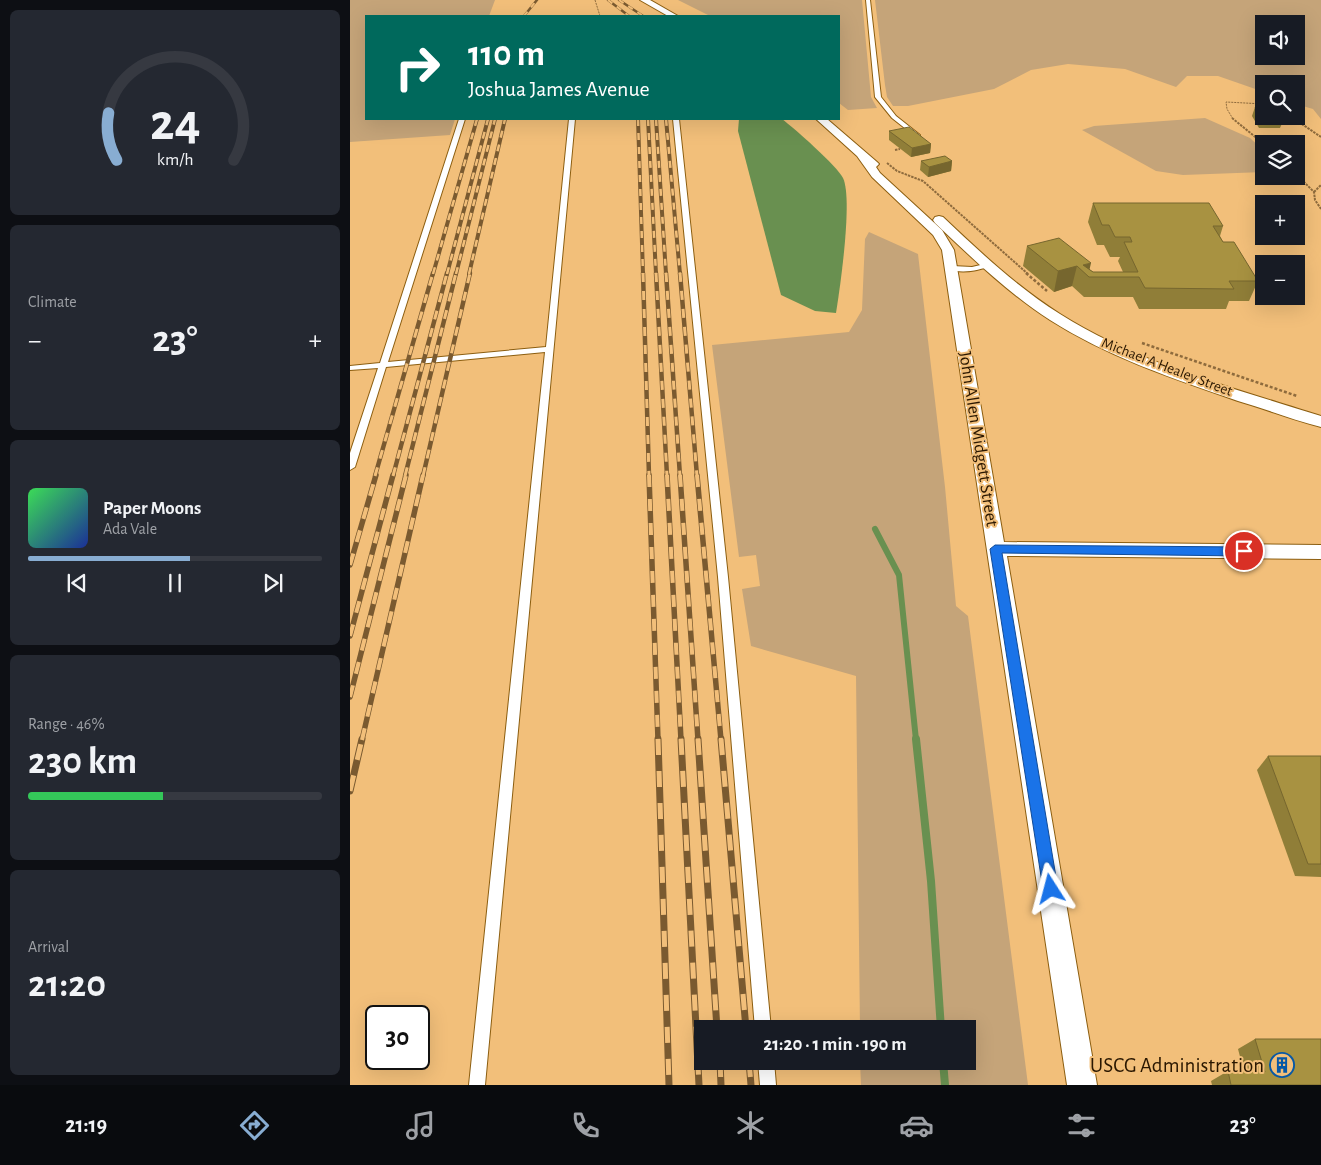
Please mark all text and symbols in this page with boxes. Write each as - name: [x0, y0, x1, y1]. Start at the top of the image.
- map controls: [1255, 15, 1305, 305]
- button: sound: [1255, 15, 1305, 65]
- icon: right: [385, 35, 450, 100]
- text: 110 m: [468, 37, 545, 72]
- button: search: [1255, 75, 1305, 125]
- text: Joshua James Avenue: [468, 78, 650, 100]
- text: 24: [150, 97, 200, 149]
- button: layers: [1255, 135, 1305, 185]
- text: km/h: [157, 151, 193, 169]
- button: +: [1255, 195, 1305, 245]
- button: −: [1255, 255, 1305, 305]
- text: Climate: [28, 294, 77, 310]
- text: 23°: [152, 321, 198, 359]
- text: −: [28, 327, 41, 355]
- text: +: [309, 327, 322, 355]
- street label: Michael A Healey Street: [1100, 335, 1235, 399]
- street label: John Allen Midgett Street: [955, 350, 1001, 528]
- text: Paper Moons: [103, 499, 201, 518]
- text: Ada Vale: [103, 521, 157, 537]
- pin: [1223, 530, 1265, 572]
- icon: arrive: [1230, 537, 1258, 565]
- icon: previous: [63, 569, 91, 597]
- icon: pause: [161, 569, 189, 597]
- icon: next: [259, 569, 287, 597]
- text: Range · 46%: [28, 716, 105, 732]
- text: 230 km: [28, 743, 137, 781]
- position arrow: [1024, 862, 1076, 914]
- text: Arrival: [28, 939, 69, 955]
- text: 21:20: [28, 966, 106, 1004]
- speed limit sign: 30: [365, 1005, 430, 1070]
- text: 21:20 · 1 min · 190 m: [763, 1035, 907, 1054]
- building icon: USCG Administration: [1269, 1052, 1295, 1078]
- place label: USCG Administration: [1090, 1055, 1264, 1076]
- icon: directions: [237, 1108, 272, 1143]
- icon: music: [403, 1108, 438, 1143]
- icon: phone: [568, 1108, 603, 1143]
- icon: climate: [733, 1108, 768, 1143]
- icon: car: [899, 1108, 934, 1143]
- icon: filters: [1064, 1108, 1099, 1143]
- text: 21:19: [65, 1114, 107, 1136]
- text: 23°: [1229, 1114, 1256, 1136]

